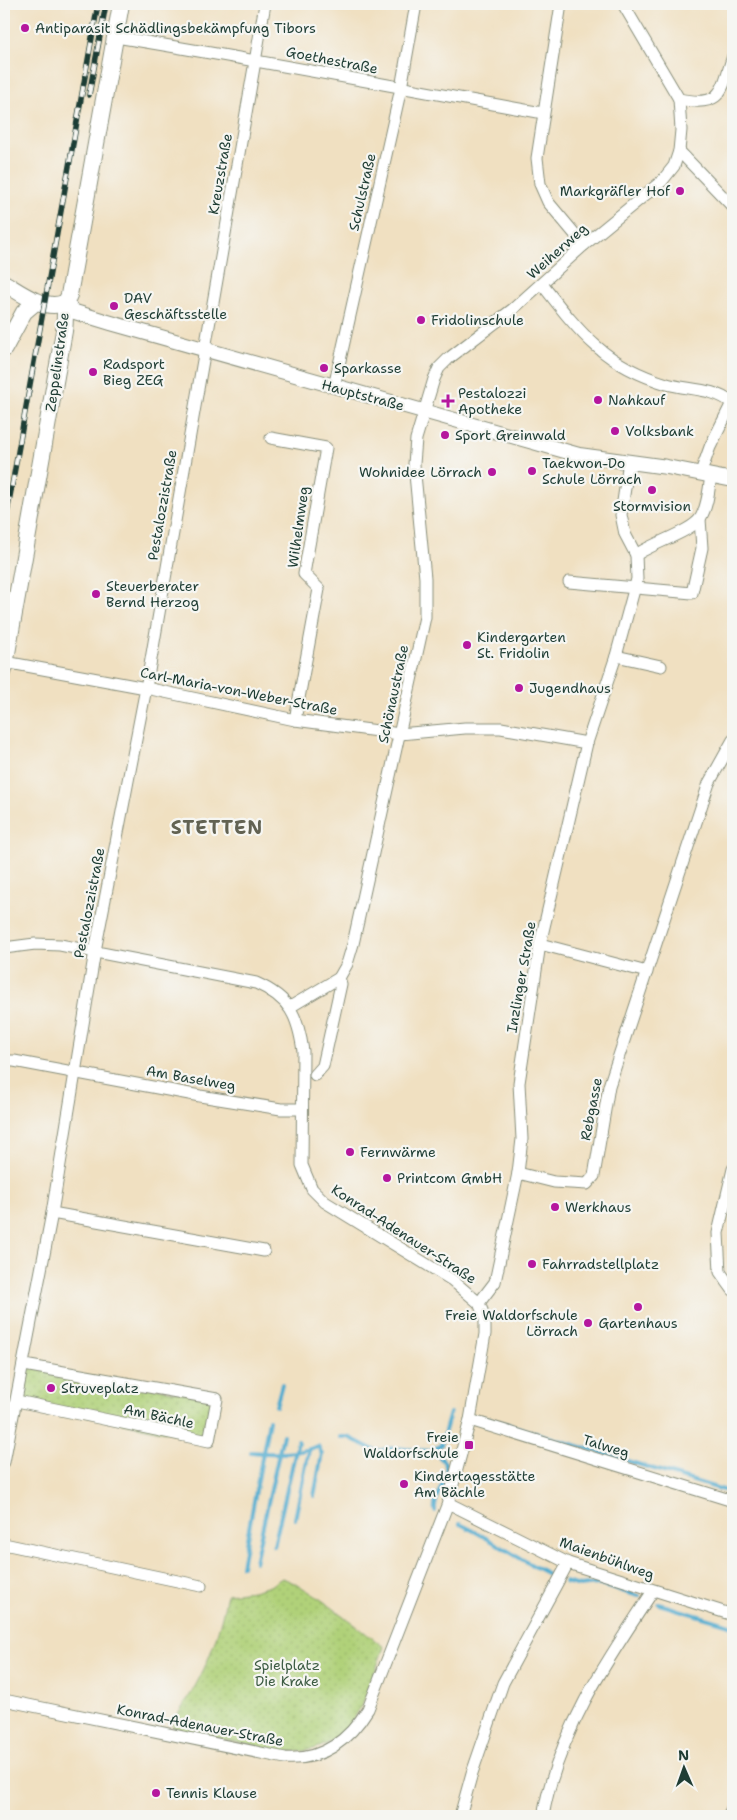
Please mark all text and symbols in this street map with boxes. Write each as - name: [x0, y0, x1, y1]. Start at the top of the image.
- place label: Antiparasit Schädlingsbekämpfung Tibors: [35, 19, 316, 37]
- marker: Antiparasit Schädlingsbekämpfung Tibors: [19, 22, 31, 34]
- street label: Goethestraße: [285, 42, 379, 78]
- street label: Kreuzstraße: [204, 132, 236, 216]
- street label: Schulstraße: [344, 151, 380, 233]
- place label: Markgräfler Hof: [560, 182, 671, 200]
- marker: Markgräfler Hof: [674, 185, 686, 197]
- street label: Weiherweg: [523, 219, 591, 283]
- place label: DAV Geschäftsstelle: [124, 289, 227, 323]
- marker: DAV Geschäftsstelle: [108, 300, 120, 312]
- street label: Zeppelinstraße: [41, 311, 73, 413]
- place label: Fridolinschule: [431, 311, 524, 329]
- marker: Fridolinschule: [415, 314, 427, 326]
- place label: Radsport Bieg ZEG: [103, 355, 165, 389]
- place label: Sparkasse: [334, 359, 402, 377]
- marker: Sparkasse: [318, 362, 330, 374]
- marker: Radsport Bieg ZEG: [87, 366, 99, 378]
- street label: Hauptstraße: [320, 375, 406, 415]
- place label: Pestalozzi Apotheke: [458, 384, 526, 418]
- place label: Nahkauf: [608, 391, 666, 409]
- marker: Nahkauf: [592, 394, 604, 406]
- marker: Pestalozzi Apotheke: [442, 395, 454, 407]
- place label: Volksbank: [625, 422, 694, 440]
- marker: Volksbank: [609, 425, 621, 437]
- place label: Sport Greinwald: [455, 426, 566, 444]
- marker: Sport Greinwald: [439, 429, 451, 441]
- street label: Pestalozzistraße: [143, 448, 181, 562]
- place label: Taekwon-Do Schule Lörrach: [542, 454, 642, 488]
- place label: Wohnidee Lörrach: [359, 463, 482, 481]
- marker: Taekwon-Do Schule Lörrach: [526, 465, 538, 477]
- marker: Wohnidee Lörrach: [486, 466, 498, 478]
- marker: Stormvision: [646, 484, 658, 496]
- street label: Wilhelmweg: [283, 485, 313, 569]
- place label: Stormvision: [613, 497, 692, 515]
- place label: Steuerberater Bernd Herzog: [106, 577, 199, 611]
- marker: Steuerberater Bernd Herzog: [90, 588, 102, 600]
- place label: Kindergarten St. Fridolin: [477, 628, 566, 662]
- marker: Kindergarten St. Fridolin: [461, 639, 473, 651]
- street label: Schönaustraße: [374, 643, 412, 745]
- street label: Carl-Maria-von-Weber-Straße: [139, 663, 339, 719]
- place label: Jugendhaus: [529, 679, 611, 697]
- marker: Jugendhaus: [513, 682, 525, 694]
- district label: STETTEN: [171, 815, 263, 840]
- street label: Pestalozzistraße: [69, 846, 109, 960]
- street label: Inzlinger Straße: [502, 920, 540, 1034]
- street label: Am Baselweg: [145, 1061, 237, 1095]
- street label: Rebgasse: [576, 1076, 606, 1142]
- place label: Fernwärme: [360, 1143, 436, 1161]
- marker: Fernwärme: [344, 1146, 356, 1158]
- place label: Printcom GmbH: [397, 1169, 502, 1187]
- marker: Printcom GmbH: [381, 1172, 393, 1184]
- street label: Konrad-Adenauer-Straße: [328, 1180, 480, 1288]
- place label: Werkhaus: [565, 1198, 631, 1216]
- marker: Werkhaus: [549, 1201, 561, 1213]
- place label: Fahrradstellplatz: [542, 1255, 659, 1273]
- marker: Fahrradstellplatz: [526, 1258, 538, 1270]
- marker: Gartenhaus: [632, 1301, 644, 1313]
- place label: Freie Waldorfschule Lörrach: [445, 1306, 578, 1340]
- place label: Gartenhaus: [598, 1314, 678, 1332]
- marker: Freie Waldorfschule Lörrach: [582, 1317, 594, 1329]
- place label: Struveplatz: [61, 1379, 139, 1397]
- marker: Struveplatz: [45, 1382, 57, 1394]
- street label: Am Bächle: [122, 1400, 196, 1432]
- place label: Freie Waldorfschule: [363, 1428, 459, 1462]
- street label: Talweg: [580, 1430, 632, 1462]
- marker: Freie Waldorfschule: [463, 1439, 475, 1451]
- place label: Kindertagesstätte Am Bächle: [414, 1467, 535, 1501]
- marker: Kindertagesstätte Am Bächle: [398, 1478, 410, 1490]
- street label: Maienbühlweg: [557, 1533, 657, 1583]
- park label: Spielplatz Die Krake: [254, 1656, 320, 1690]
- street label: Konrad-Adenauer-Straße: [115, 1700, 285, 1750]
- north arrow: [660, 1742, 710, 1792]
- text: N: [678, 1746, 689, 1764]
- place label: Tennis Klause: [166, 1784, 257, 1802]
- marker: Tennis Klause: [150, 1787, 162, 1799]

